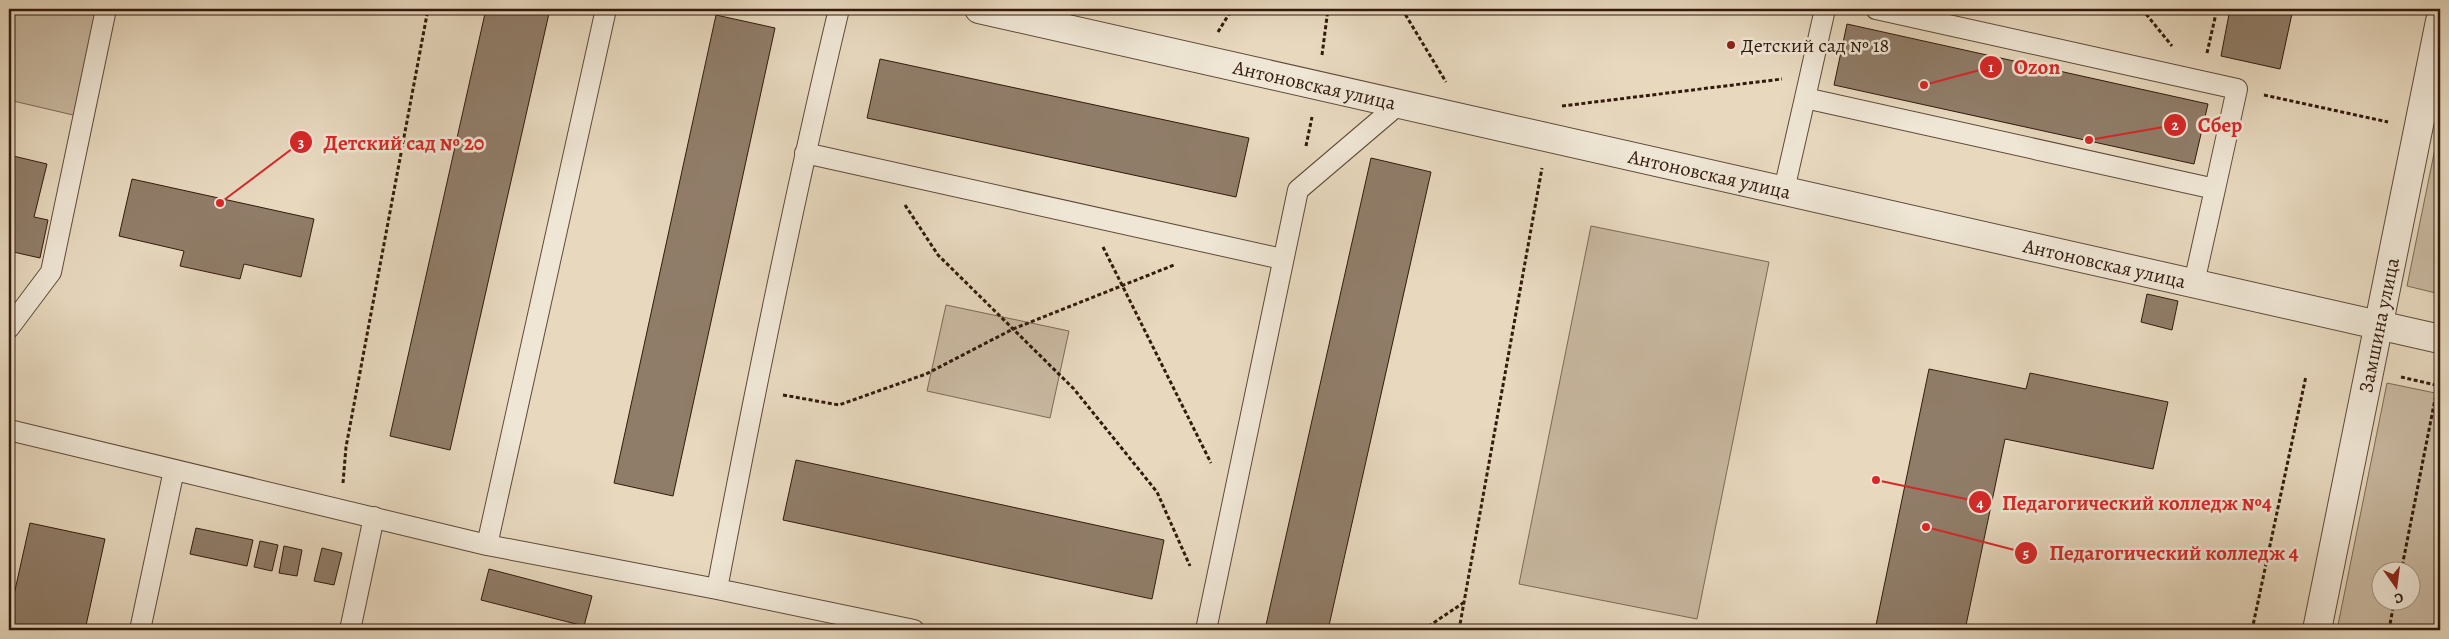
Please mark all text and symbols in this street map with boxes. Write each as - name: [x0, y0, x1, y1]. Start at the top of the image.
- place label: Детский сад № 18: [1741, 32, 1889, 59]
- marker: Детский сад № 18: [1725, 39, 1737, 51]
- callout: Ozon: [1978, 49, 2070, 85]
- text: Ozon: [2014, 53, 2060, 81]
- street label: Антоновская улица: [1230, 54, 1399, 117]
- text: 1: [1988, 57, 1994, 77]
- callout: Сбер: [2162, 107, 2252, 143]
- text: Сбер: [2198, 111, 2242, 139]
- text: 2: [2171, 115, 2179, 135]
- callout: Детский сад № 20: [288, 124, 494, 160]
- text: Детский сад № 20: [324, 129, 485, 157]
- text: 3: [298, 133, 304, 153]
- street label: Антоновская улица: [1625, 143, 1794, 206]
- street label: Антоновская улица: [2020, 232, 2189, 295]
- street label: Замшина улица: [2352, 255, 2406, 395]
- callout: Педагогический колледж №4: [1967, 484, 2282, 520]
- text: Педагогический колледж №4: [2002, 489, 2272, 517]
- text: 4: [1976, 493, 1984, 513]
- callout: Педагогический колледж 4: [2014, 535, 2308, 571]
- text: Педагогический колледж 4: [2049, 539, 2299, 567]
- text: 5: [2023, 543, 2029, 563]
- north arrow: [2372, 562, 2422, 612]
- text: С: [2392, 588, 2406, 608]

